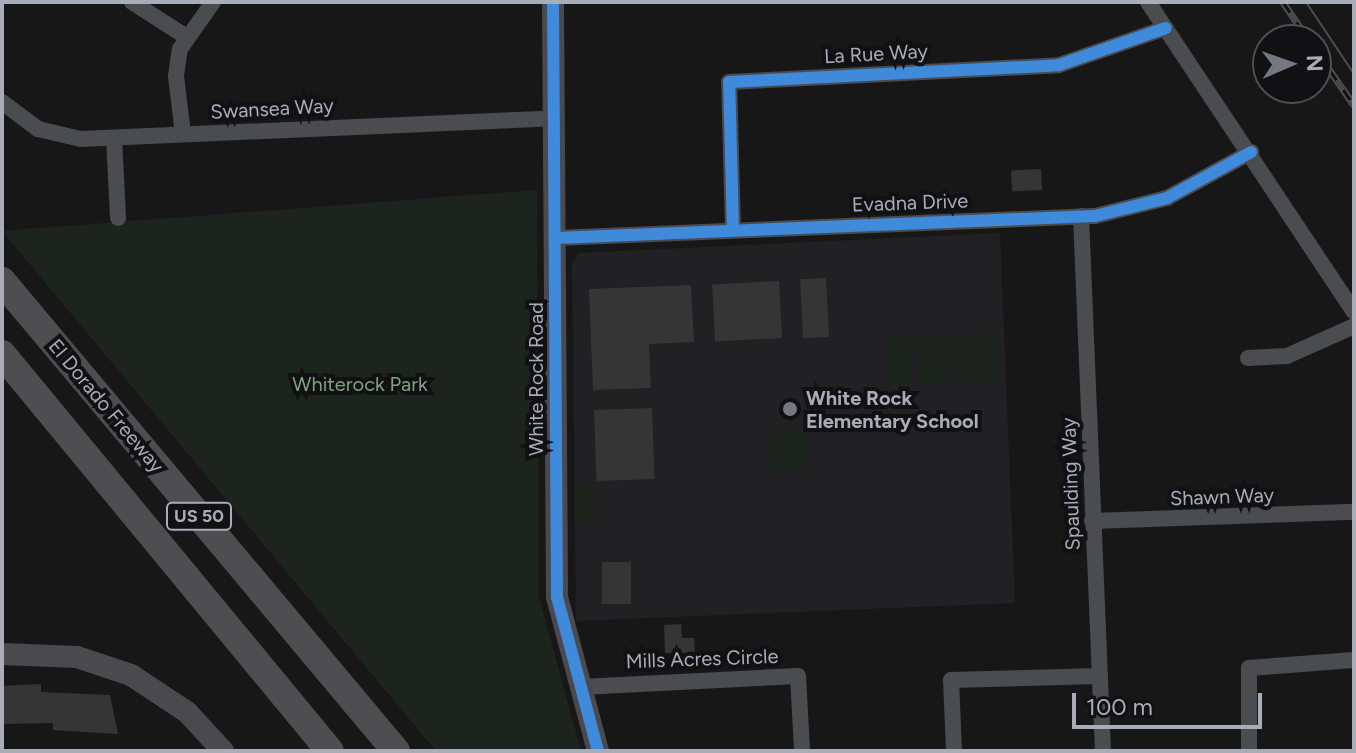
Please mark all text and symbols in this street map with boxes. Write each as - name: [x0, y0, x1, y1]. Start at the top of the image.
- north arrow: [1252, 24, 1332, 104]
- street label: La Rue Way: [823, 39, 929, 69]
- text: N: [1301, 54, 1328, 72]
- street label: Swansea Way: [210, 94, 334, 124]
- street label: Evadna Drive: [851, 189, 969, 217]
- street label: White Rock Road: [524, 302, 548, 456]
- street label: El Dorado Freeway: [43, 334, 169, 478]
- park label: Whiterock Park: [292, 372, 428, 396]
- place label: White Rock Elementary School: [806, 386, 979, 433]
- marker: White Rock Elementary School: [781, 400, 799, 418]
- street label: Spaulding Way: [1057, 417, 1085, 551]
- street label: Shawn Way: [1169, 483, 1275, 511]
- road number: US 50: [165, 502, 233, 530]
- street label: Mills Acres Circle: [625, 644, 779, 674]
- scale bar: [1076, 677, 1266, 727]
- text: 100 m: [1086, 692, 1153, 721]

